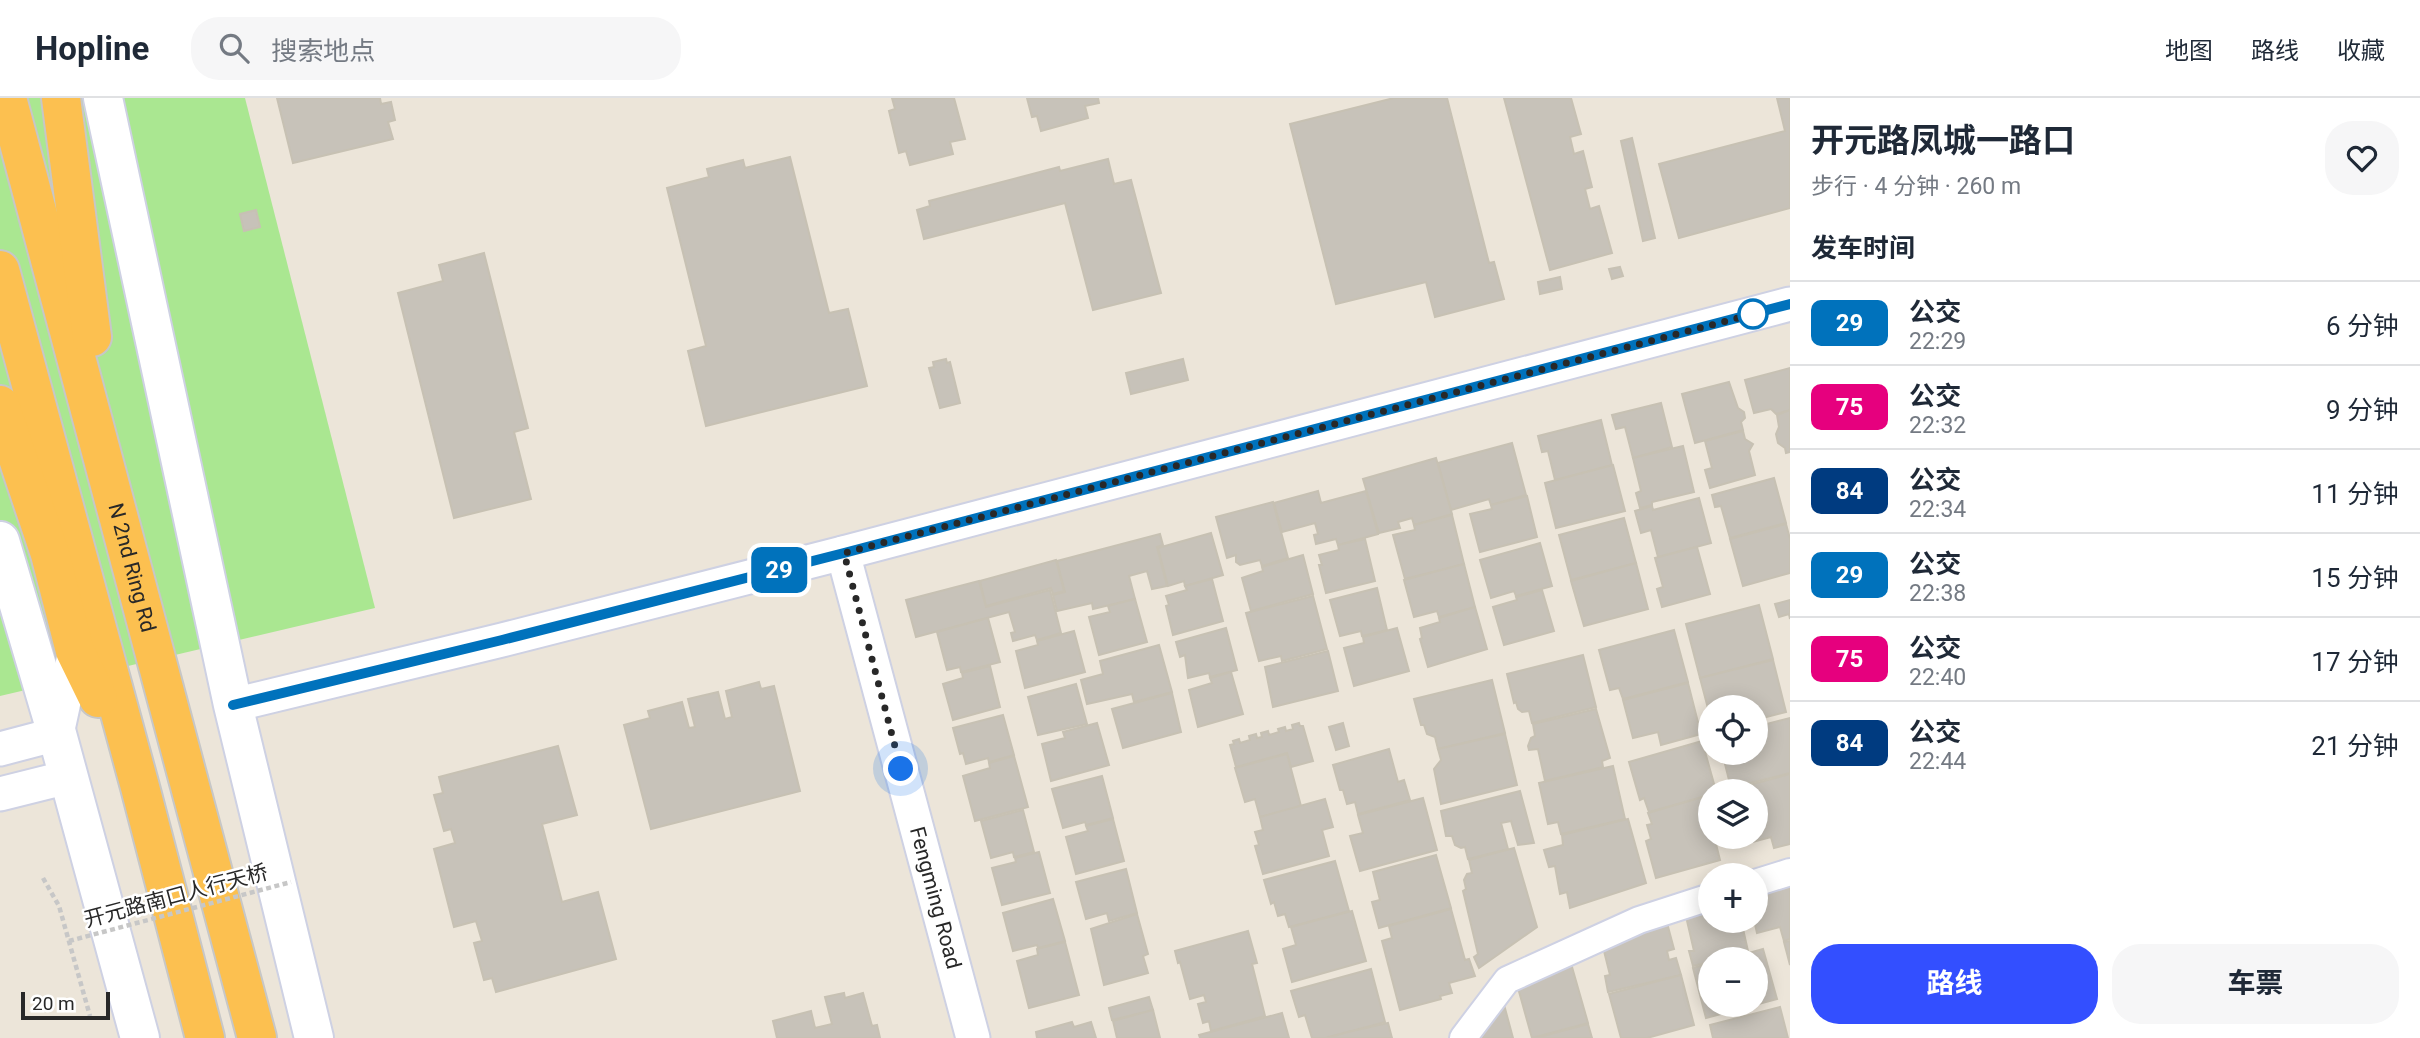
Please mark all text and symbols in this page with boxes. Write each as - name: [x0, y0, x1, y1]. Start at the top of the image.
- search box: [191, 17, 681, 80]
- text: Hopline: [35, 29, 149, 68]
- icon: search: [215, 29, 253, 67]
- text: 搜索地点: [271, 36, 375, 66]
- text: 地图: [2165, 37, 2213, 65]
- text: 路线: [2251, 37, 2299, 65]
- text: 收藏: [2337, 37, 2385, 65]
- text: 开元路凤城一路口: [1811, 121, 2075, 160]
- button: heart: [2325, 121, 2399, 195]
- text: 步行 · 4 分钟 · 260 m: [1811, 173, 2021, 200]
- text: 发车时间: [1811, 233, 1915, 263]
- text: 公交: [1909, 297, 1961, 327]
- unlabelled marker: [1738, 299, 1768, 329]
- text: 29: [1836, 309, 1863, 337]
- text: 6 分钟: [2326, 311, 2399, 341]
- text: 22:29: [1909, 328, 1966, 355]
- text: 公交: [1909, 381, 1961, 411]
- text: 75: [1836, 393, 1863, 421]
- text: 9 分钟: [2326, 395, 2399, 425]
- text: 22:32: [1909, 412, 1966, 439]
- text: 公交: [1909, 465, 1961, 495]
- text: 84: [1836, 477, 1863, 505]
- text: 11 分钟: [2311, 479, 2399, 509]
- text: 22:34: [1909, 496, 1966, 523]
- street label: N 2nd Ring Rd: [103, 501, 160, 635]
- line badge: 29: [748, 547, 810, 593]
- text: 公交: [1909, 549, 1961, 579]
- text: 29: [765, 556, 793, 584]
- text: 29: [1836, 561, 1863, 589]
- text: 15 分钟: [2311, 563, 2399, 593]
- text: 22:38: [1909, 580, 1966, 607]
- text: 公交: [1909, 633, 1961, 663]
- text: 75: [1836, 645, 1863, 673]
- text: 17 分钟: [2311, 647, 2399, 677]
- text: 22:40: [1909, 664, 1966, 691]
- map controls: [1698, 695, 1768, 1017]
- button: locate: [1698, 695, 1768, 765]
- text: 公交: [1909, 717, 1961, 747]
- text: 84: [1836, 729, 1863, 757]
- text: 21 分钟: [2311, 731, 2399, 761]
- text: 22:44: [1909, 748, 1966, 775]
- your location: [883, 751, 918, 786]
- button: layers: [1698, 779, 1768, 849]
- street label: Fengming Road: [905, 824, 966, 972]
- street label: 开元路南口人行天桥: [82, 860, 270, 932]
- button: +: [1698, 863, 1768, 933]
- button: 路线: [1811, 944, 2098, 1024]
- button: 车票: [2112, 944, 2399, 1024]
- button: −: [1698, 947, 1768, 1017]
- scale bar: [21, 989, 110, 1021]
- text: 20 m: [32, 992, 75, 1015]

